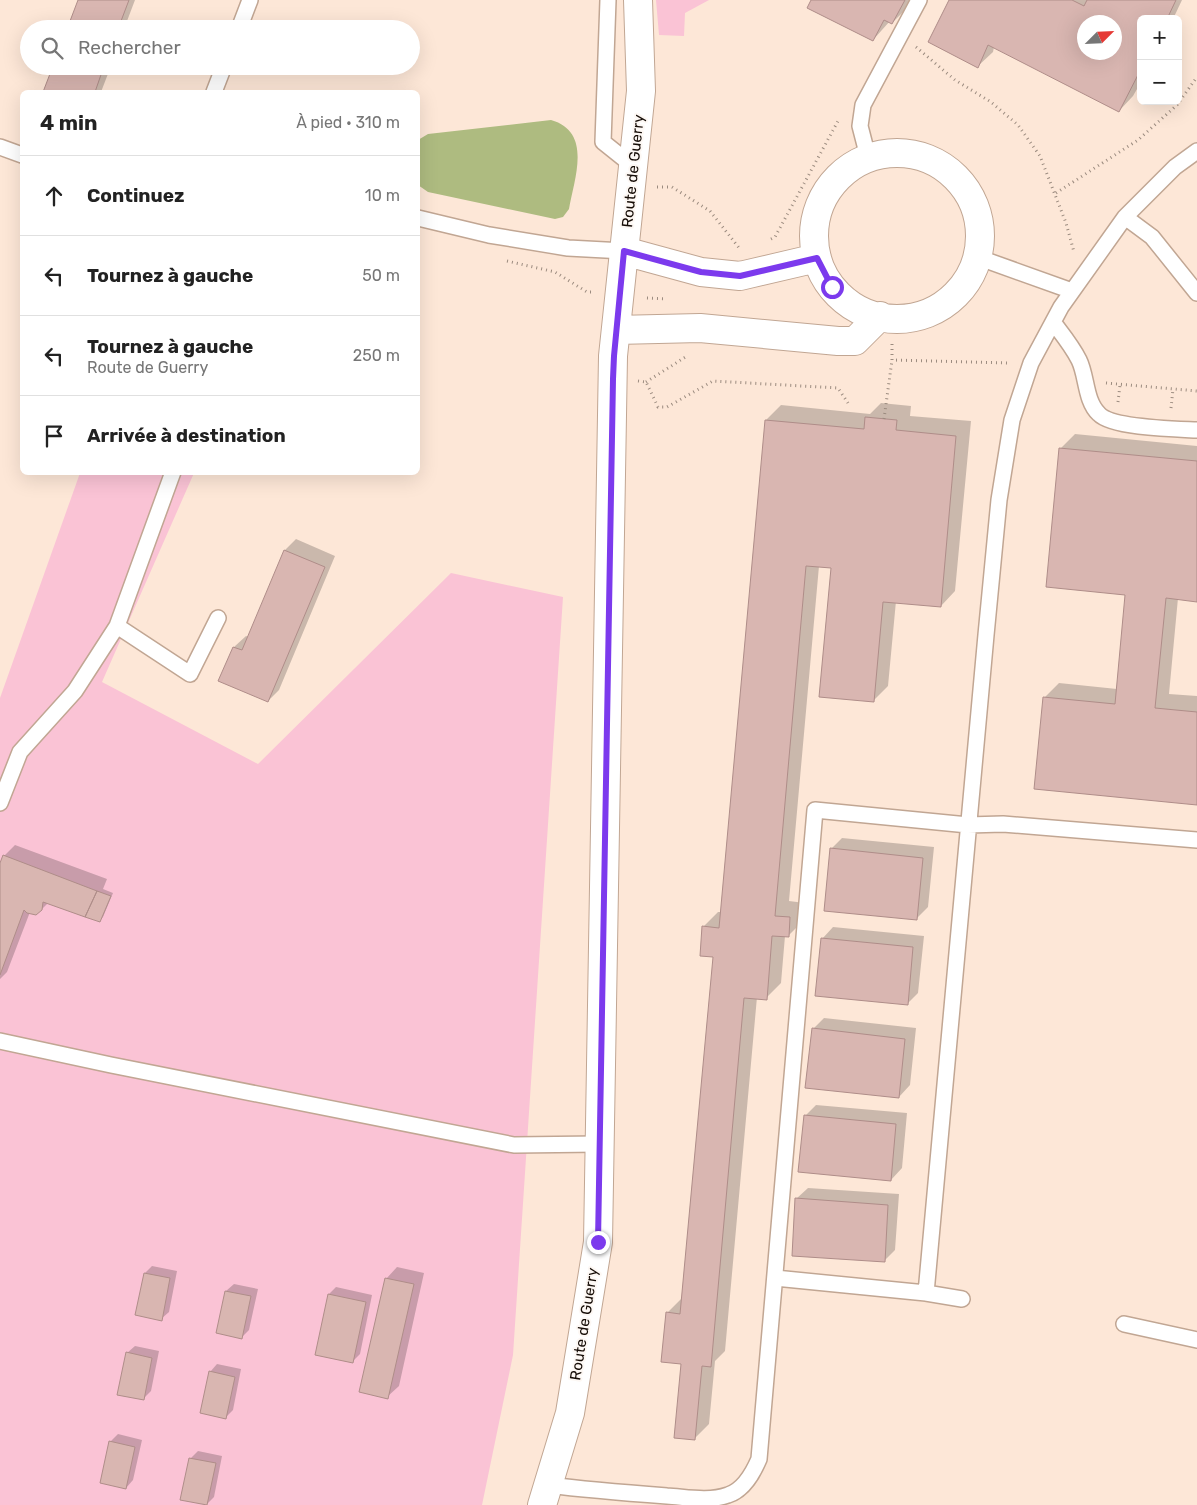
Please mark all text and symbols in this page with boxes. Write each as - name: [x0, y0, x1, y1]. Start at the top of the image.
- north arrow: [1077, 15, 1122, 60]
- map controls: [1137, 15, 1182, 105]
- button: +: [1137, 15, 1182, 60]
- search box: [20, 20, 420, 75]
- icon: search: [38, 34, 66, 62]
- text: Rechercher: [78, 36, 181, 59]
- button: −: [1137, 60, 1182, 105]
- text: 4 min: [40, 110, 98, 135]
- text: À pied · 310 m: [296, 113, 400, 132]
- street label: Route de Guerry: [618, 114, 648, 228]
- icon: ahead: [40, 182, 68, 210]
- text: Continuez: [87, 184, 185, 207]
- text: 10 m: [365, 186, 400, 205]
- icon: left: [40, 262, 68, 290]
- text: Tournez à gauche: [87, 264, 253, 287]
- text: 50 m: [362, 266, 400, 285]
- route start: [821, 276, 844, 299]
- text: Tournez à gauche: [87, 335, 253, 358]
- icon: left: [40, 342, 68, 370]
- text: 250 m: [353, 346, 400, 365]
- text: Route de Guerry: [87, 358, 208, 377]
- icon: arrive: [40, 422, 68, 450]
- text: Arrivée à destination: [87, 424, 286, 447]
- route end: [587, 1231, 610, 1254]
- street label: Route de Guerry: [566, 1266, 602, 1382]

